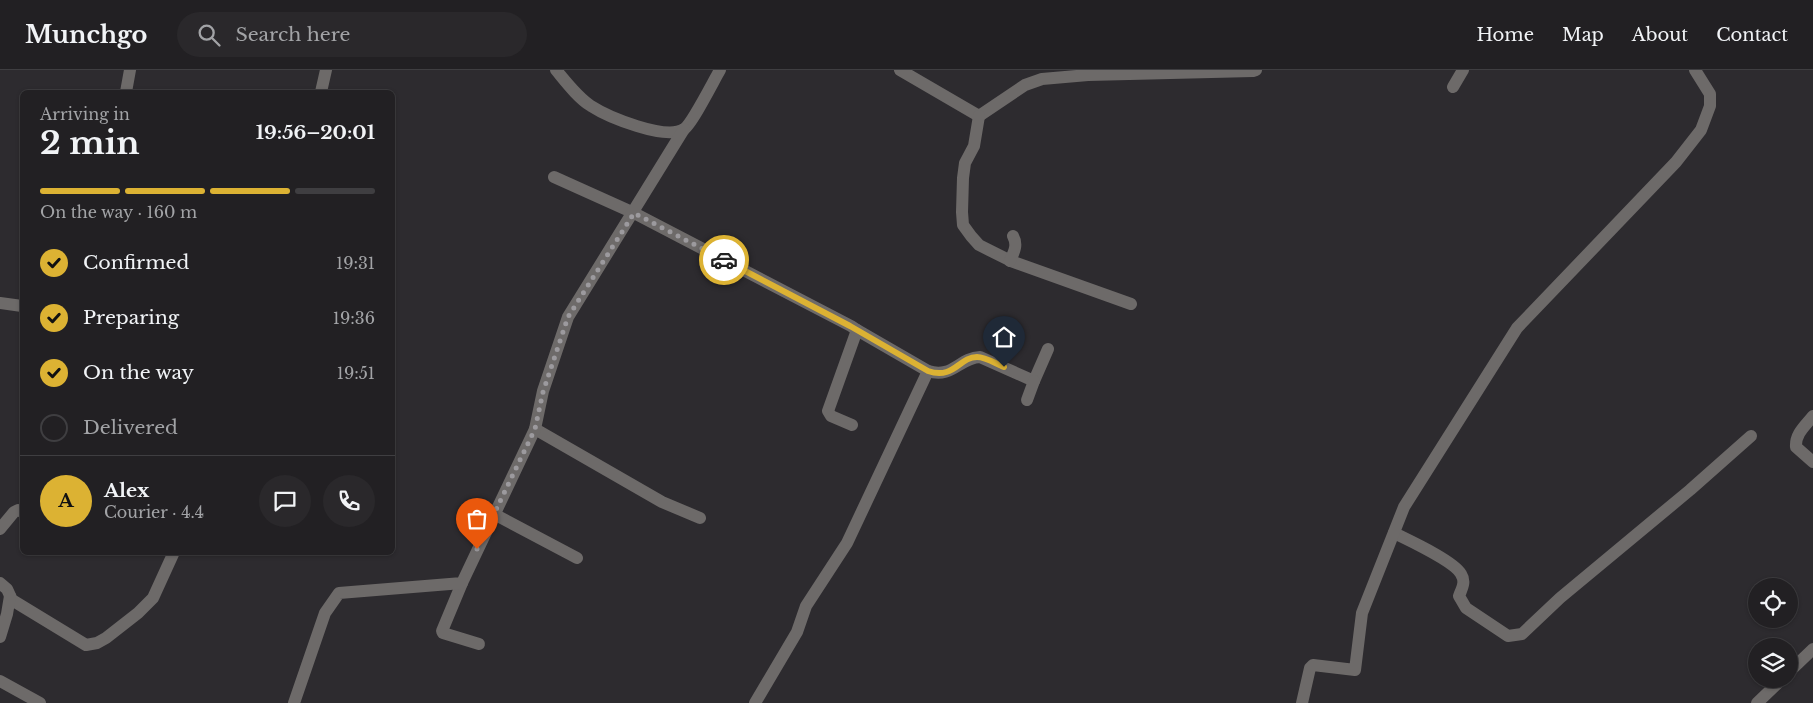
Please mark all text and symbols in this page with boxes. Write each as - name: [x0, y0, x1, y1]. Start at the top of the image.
- search box: [177, 12, 527, 57]
- text: Munchgo: [25, 20, 147, 49]
- icon: search: [195, 21, 223, 49]
- text: Search here: [235, 23, 350, 46]
- text: Home: [1476, 24, 1534, 46]
- text: Map: [1562, 24, 1604, 46]
- text: About: [1632, 24, 1688, 46]
- text: Contact: [1716, 24, 1788, 46]
- text: Arriving in: [40, 104, 130, 124]
- text: 19:56–20:01: [256, 121, 375, 144]
- text: 2 min: [40, 123, 140, 163]
- text: On the way · 160 m: [40, 202, 197, 222]
- courier: [699, 235, 749, 285]
- icon: car: [710, 246, 738, 274]
- icon: check: [40, 249, 68, 277]
- text: Confirmed: [83, 251, 189, 274]
- text: 19:31: [336, 253, 375, 273]
- icon: check: [40, 304, 68, 332]
- text: Preparing: [83, 306, 179, 329]
- text: 19:36: [333, 308, 375, 328]
- pin: [983, 316, 1025, 367]
- icon: home: [990, 323, 1018, 351]
- icon: check: [40, 359, 68, 387]
- text: On the way: [83, 361, 194, 384]
- text: 19:51: [337, 363, 375, 383]
- text: Delivered: [83, 416, 178, 439]
- button: chat: [259, 475, 311, 527]
- button: phone: [323, 475, 375, 527]
- text: Alex: [104, 479, 149, 502]
- text: A: [58, 489, 74, 512]
- pin: [456, 498, 498, 549]
- text: Courier · 4.4: [104, 502, 204, 522]
- icon: bag: [463, 505, 491, 533]
- map controls: [1748, 578, 1798, 688]
- button: locate: [1748, 578, 1798, 628]
- button: layers: [1748, 638, 1798, 688]

